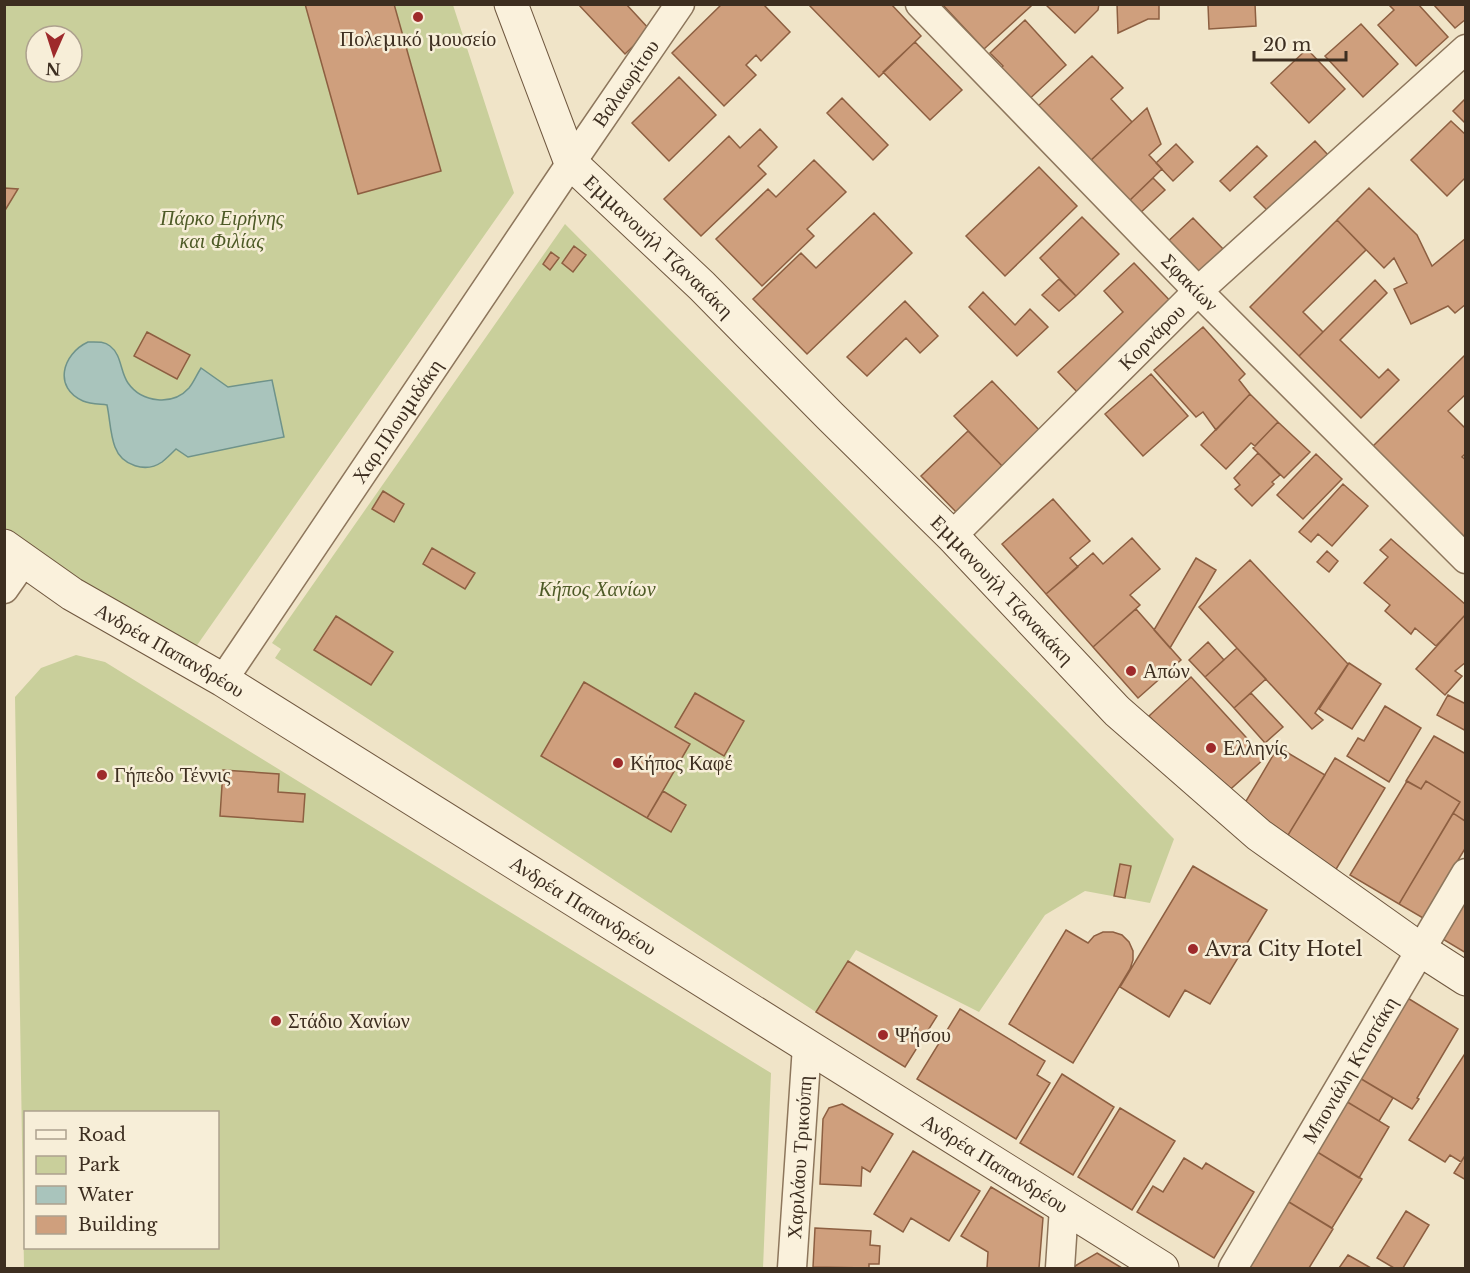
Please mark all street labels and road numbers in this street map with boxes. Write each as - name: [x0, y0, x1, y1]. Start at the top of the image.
- street label: Βαλαωρίτου: [587, 35, 664, 131]
- street label: Εμμανουήλ Τζανακάκη: [579, 170, 739, 323]
- street label: Σφακίων: [1157, 249, 1224, 317]
- street label: Κορνάρου: [1114, 299, 1190, 375]
- street label: Χαρ.Πλουμιδάκη: [347, 355, 448, 488]
- street label: Εμμανουήλ Τζανακάκη: [926, 510, 1079, 670]
- street label: Ανδρέα Παπανδρέου: [91, 598, 249, 703]
- street label: Ανδρέα Παπανδρέου: [505, 851, 661, 960]
- street label: Μπονιάλη Κτιστάκη: [1297, 992, 1402, 1148]
- street label: Χαριλάου Τρικούπη: [782, 1075, 817, 1240]
- street label: Ανδρέα Παπανδρέου: [917, 1109, 1073, 1218]

